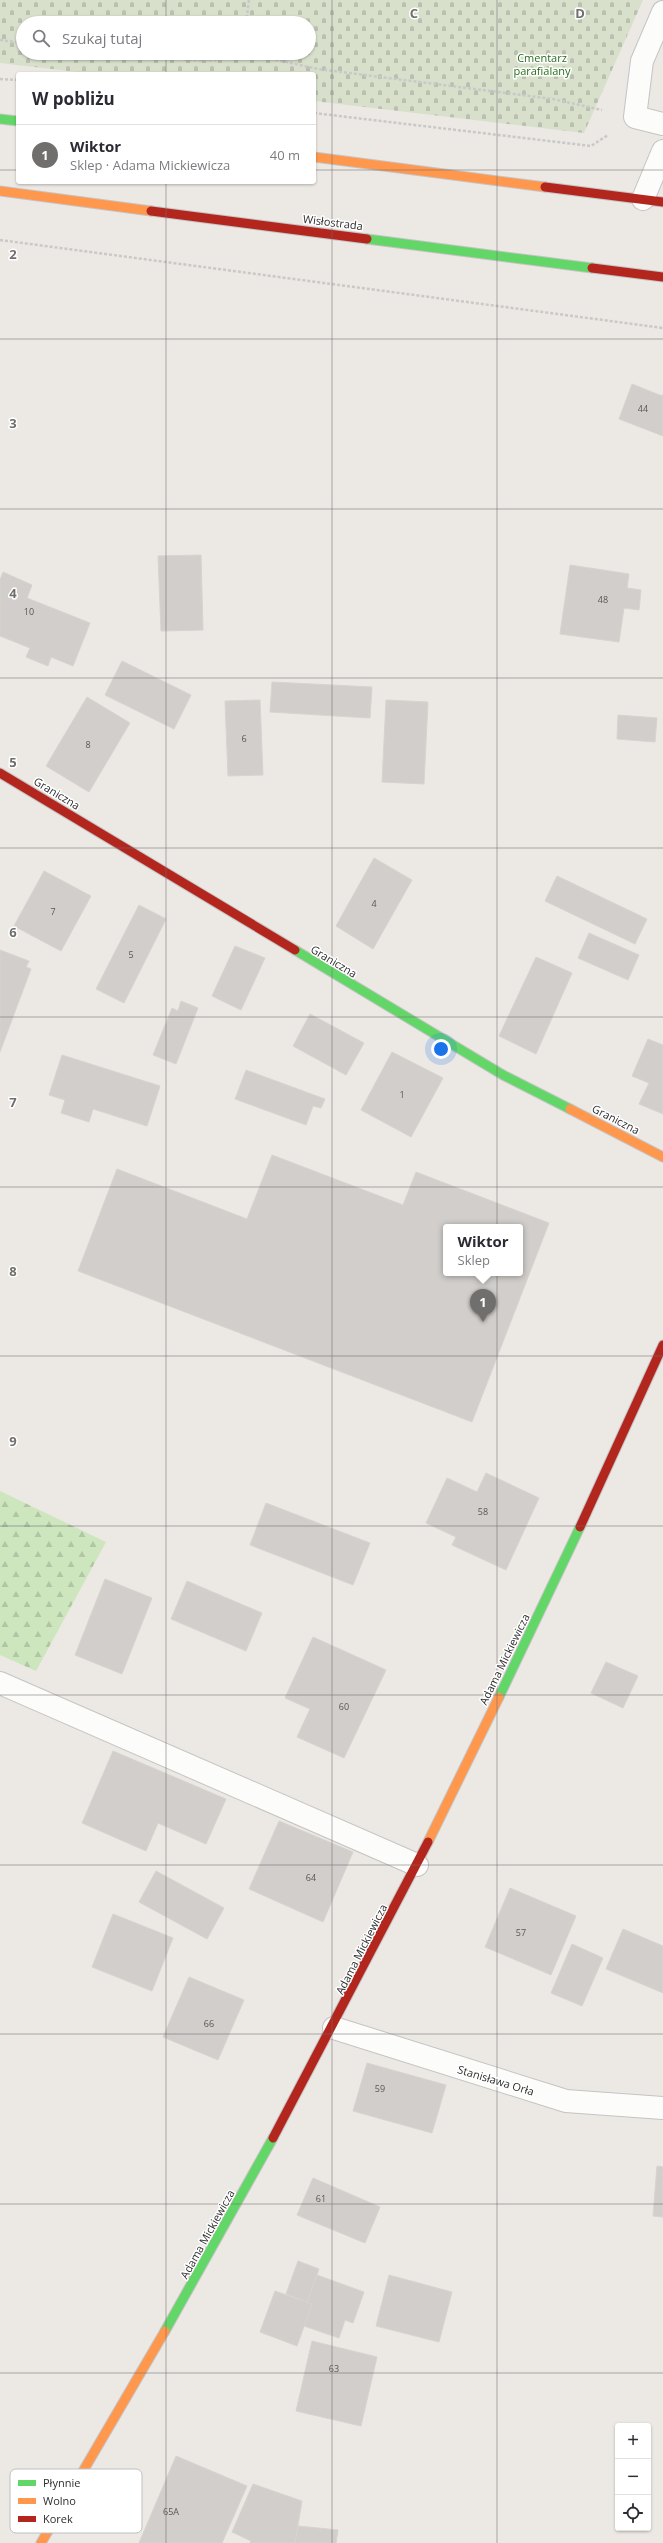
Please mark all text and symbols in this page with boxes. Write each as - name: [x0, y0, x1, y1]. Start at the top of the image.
- text: C: [410, 4, 418, 22]
- text: D: [575, 4, 585, 22]
- search box: [16, 16, 316, 60]
- icon: search: [30, 27, 52, 49]
- text: Szukaj tutaj: [62, 28, 142, 48]
- park label: Cmentarz parafialany: [513, 50, 571, 78]
- text: W pobliżu: [32, 87, 115, 110]
- text: Wiktor: [70, 136, 121, 156]
- text: 1: [41, 146, 49, 164]
- text: 40 m: [270, 146, 300, 164]
- text: Sklep · Adama Mickiewicza: [70, 156, 230, 174]
- street label: Wisłostrada: [302, 211, 364, 233]
- text: 2: [9, 245, 17, 263]
- house number: 44: [638, 402, 648, 415]
- text: 3: [9, 414, 17, 432]
- text: 4: [9, 584, 17, 602]
- house number: 48: [598, 593, 608, 606]
- house number: 10: [24, 605, 34, 618]
- house number: 6: [241, 732, 247, 745]
- house number: 8: [85, 738, 91, 751]
- text: 5: [9, 753, 17, 771]
- street label: Graniczna: [31, 773, 83, 813]
- house number: 4: [371, 897, 377, 910]
- house number: 7: [50, 905, 56, 918]
- text: 6: [9, 923, 17, 941]
- street label: Graniczna: [308, 941, 360, 981]
- house number: 5: [128, 948, 134, 961]
- your location: [431, 1039, 451, 1059]
- house number: 1: [399, 1088, 405, 1101]
- text: 7: [9, 1093, 17, 1111]
- street label: Graniczna: [590, 1101, 642, 1137]
- popup: [443, 1224, 523, 1276]
- text: Wiktor: [458, 1231, 509, 1251]
- text: Sklep: [458, 1251, 490, 1269]
- text: 8: [9, 1262, 17, 1280]
- pin: 1: [470, 1289, 496, 1322]
- text: 9: [9, 1432, 17, 1450]
- house number: 58: [478, 1505, 488, 1518]
- street label: Adama Mickiewicza: [475, 1611, 533, 1707]
- house number: 60: [339, 1700, 349, 1713]
- house number: 64: [306, 1871, 316, 1884]
- street label: Adama Mickiewicza: [332, 1901, 390, 1997]
- house number: 57: [516, 1926, 526, 1939]
- house number: 66: [204, 2017, 214, 2030]
- street label: Stanisława Orła: [456, 2061, 536, 2099]
- house number: 59: [375, 2082, 385, 2095]
- street label: Adama Mickiewicza: [176, 2187, 238, 2281]
- house number: 61: [316, 2192, 326, 2205]
- house number: 63: [329, 2362, 339, 2375]
- map controls: [615, 2423, 651, 2531]
- button: +: [615, 2423, 651, 2459]
- button: −: [615, 2459, 651, 2495]
- legend: [10, 2469, 142, 2533]
- text: Płynnie: [43, 2475, 80, 2490]
- text: Wolno: [43, 2493, 76, 2508]
- button: locate: [615, 2495, 651, 2531]
- house number: 65A: [163, 2505, 179, 2518]
- text: Korek: [43, 2511, 73, 2526]

